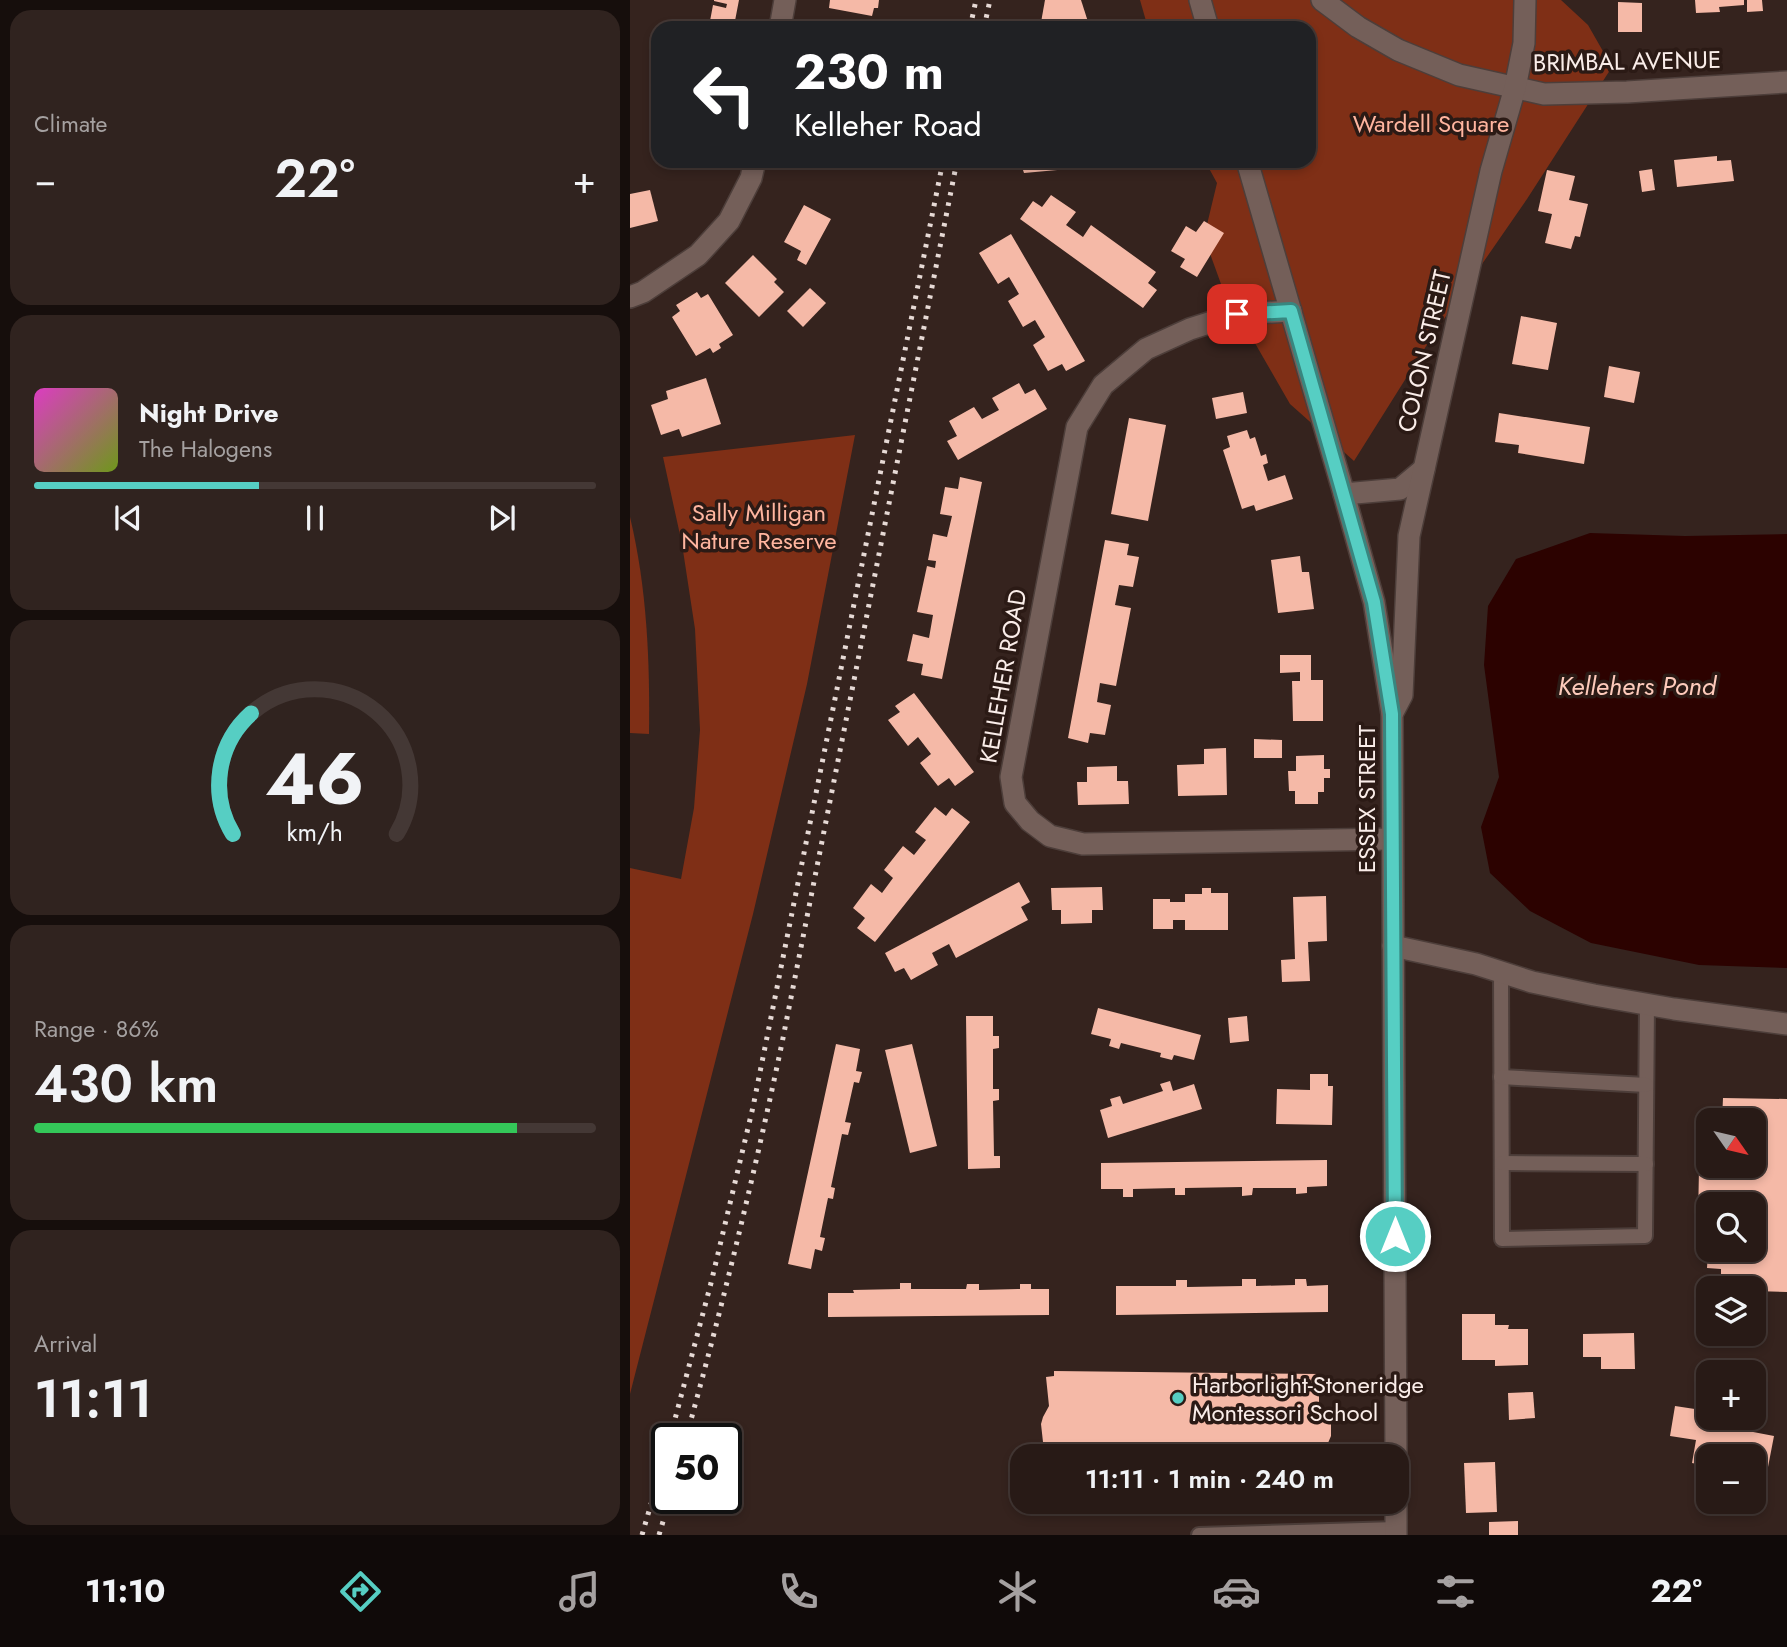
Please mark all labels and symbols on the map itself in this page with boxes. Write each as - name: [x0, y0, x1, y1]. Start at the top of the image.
- street label: BRIMBAL AVENUE: [1533, 42, 1721, 80]
- park label: Wardell Square: [1353, 106, 1509, 141]
- street label: COLON STREET: [1388, 266, 1460, 436]
- pin: [1207, 284, 1267, 344]
- park label: Sally Milligan Nature Reserve: [681, 495, 837, 558]
- street label: KELLEHER ROAD: [970, 586, 1036, 766]
- water label: Kellehers Pond: [1558, 667, 1718, 705]
- street label: ESSEX STREET: [1349, 725, 1384, 873]
- north arrow: [1696, 1108, 1766, 1178]
- position arrow: [1358, 1199, 1432, 1273]
- place label: Harborlight-Stoneridge Montessori School: [1192, 1367, 1424, 1430]
- marker: Harborlight-Stoneridge Montessori School: [1170, 1390, 1186, 1406]
- speed limit sign: 50: [651, 1423, 742, 1514]

